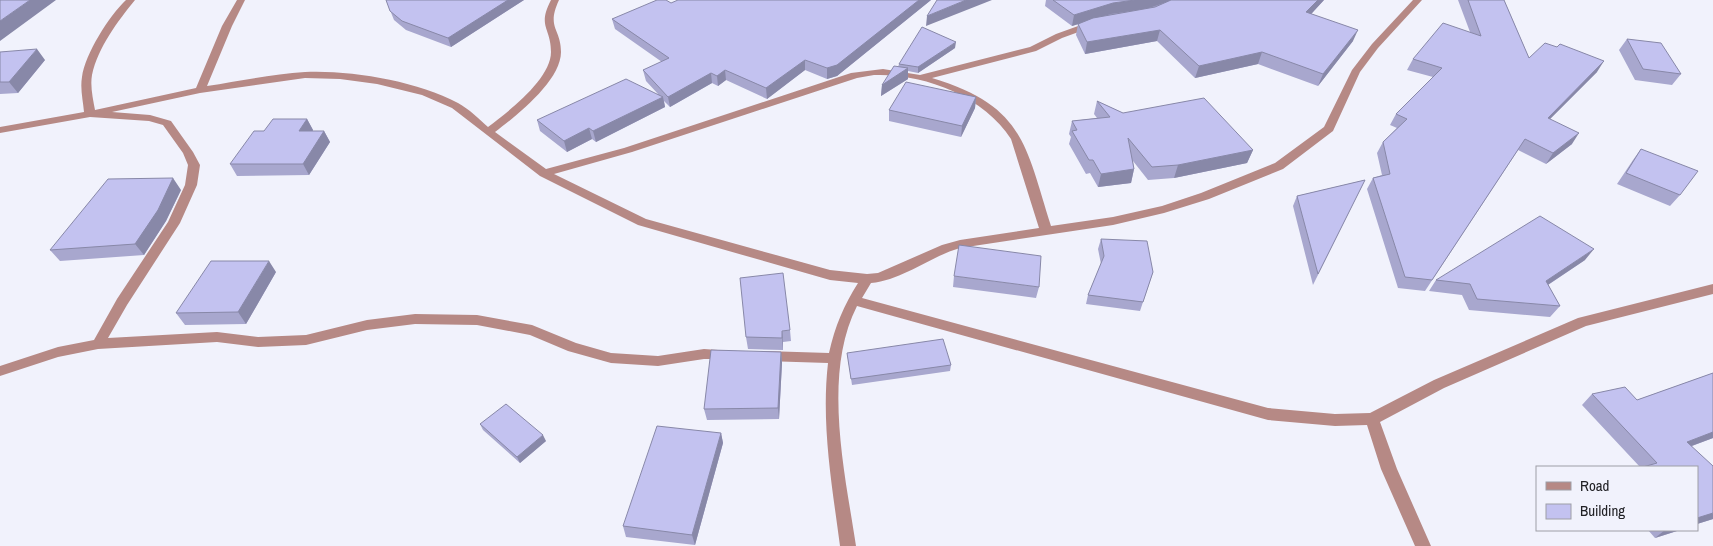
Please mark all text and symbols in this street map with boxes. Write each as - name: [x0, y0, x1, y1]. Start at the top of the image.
- legend: [1536, 466, 1698, 531]
- text: Road: [1580, 475, 1609, 496]
- text: Building: [1580, 500, 1625, 521]

